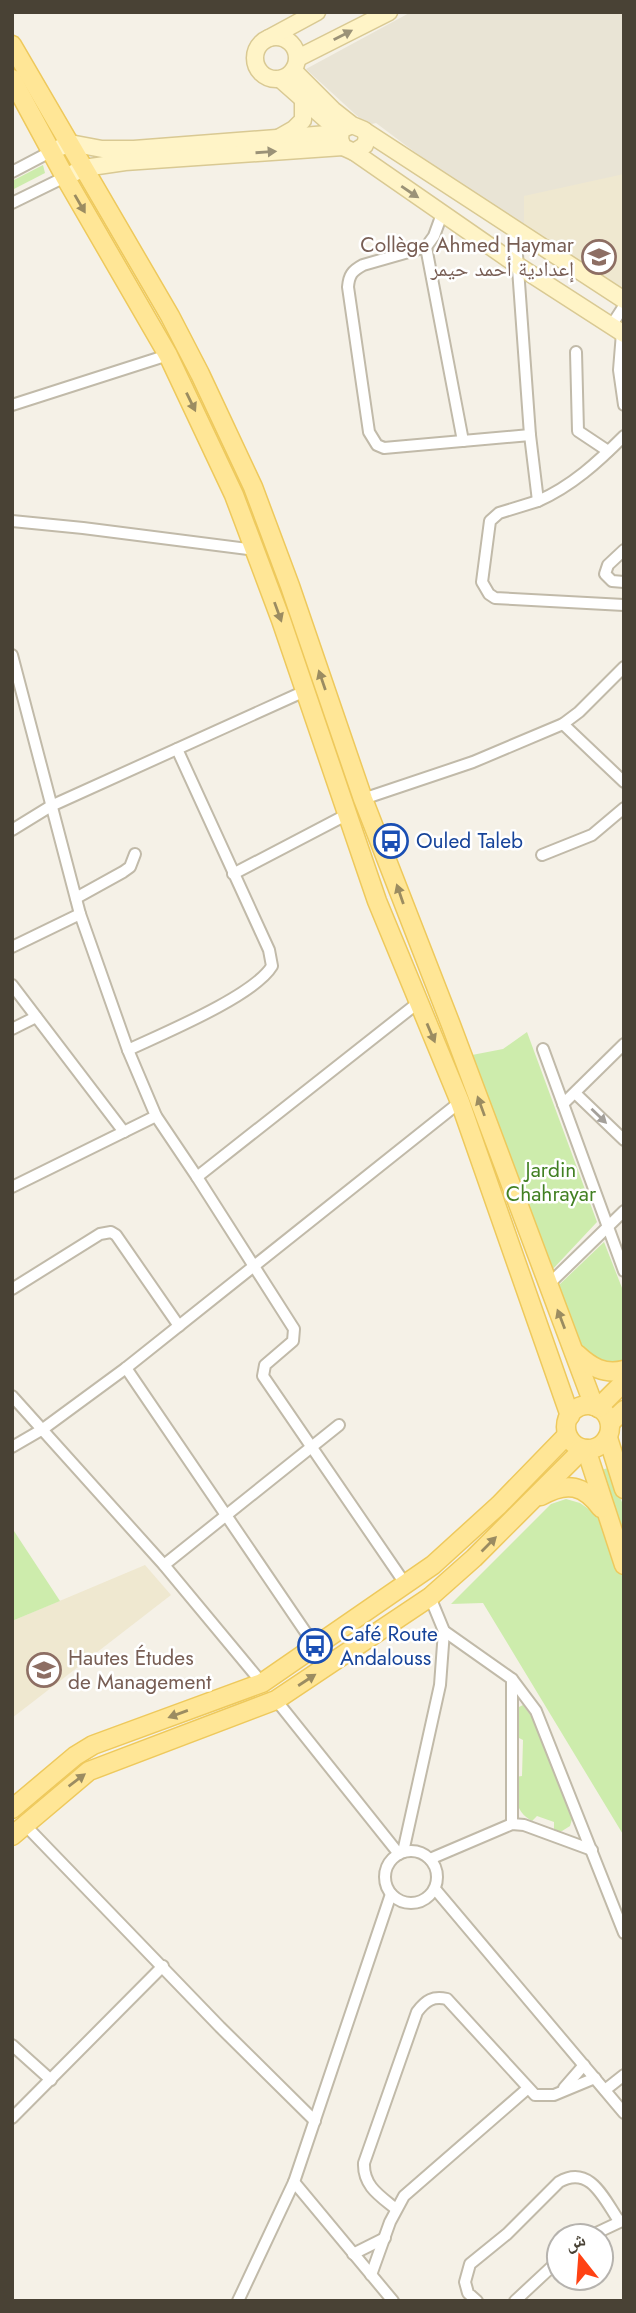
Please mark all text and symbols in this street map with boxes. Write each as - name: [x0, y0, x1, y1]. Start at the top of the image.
- one-way arrow: [333, 30, 353, 41]
- one-way arrow: [256, 146, 278, 157]
- one-way arrow: [401, 185, 419, 199]
- one-way arrow: [74, 194, 86, 213]
- place label: Collège Ahmed Haymar إعدادية أحمد حيمر: [360, 230, 575, 284]
- school or university icon: Collège Ahmed Haymar إعدادية أحمد حيمر: [580, 238, 618, 276]
- one-way arrow: [186, 392, 197, 412]
- one-way arrow: [273, 602, 284, 623]
- one-way arrow: [316, 669, 327, 690]
- bus stop icon: Ouled Taleb: [372, 822, 410, 860]
- place label: Ouled Taleb: [416, 826, 523, 856]
- one-way arrow: [394, 883, 405, 904]
- one-way arrow: [426, 1023, 437, 1044]
- one-way arrow: [476, 1096, 487, 1117]
- one-way arrow: [591, 1108, 608, 1125]
- park label: Jardin Chahrayar: [506, 1155, 597, 1209]
- one-way arrow: [556, 1309, 567, 1330]
- one-way arrow: [480, 1536, 496, 1553]
- place label: Café Route Andalouss: [340, 1619, 438, 1673]
- bus stop icon: Café Route Andalouss: [296, 1627, 334, 1665]
- place label: Hautes Études de Management: [68, 1643, 211, 1697]
- school or university icon: Hautes Études de Management: [25, 1651, 63, 1689]
- one-way arrow: [297, 1673, 316, 1686]
- one-way arrow: [167, 1709, 188, 1720]
- one-way arrow: [67, 1772, 85, 1787]
- north arrow: [545, 2222, 615, 2292]
- text: ش: [562, 2225, 589, 2257]

